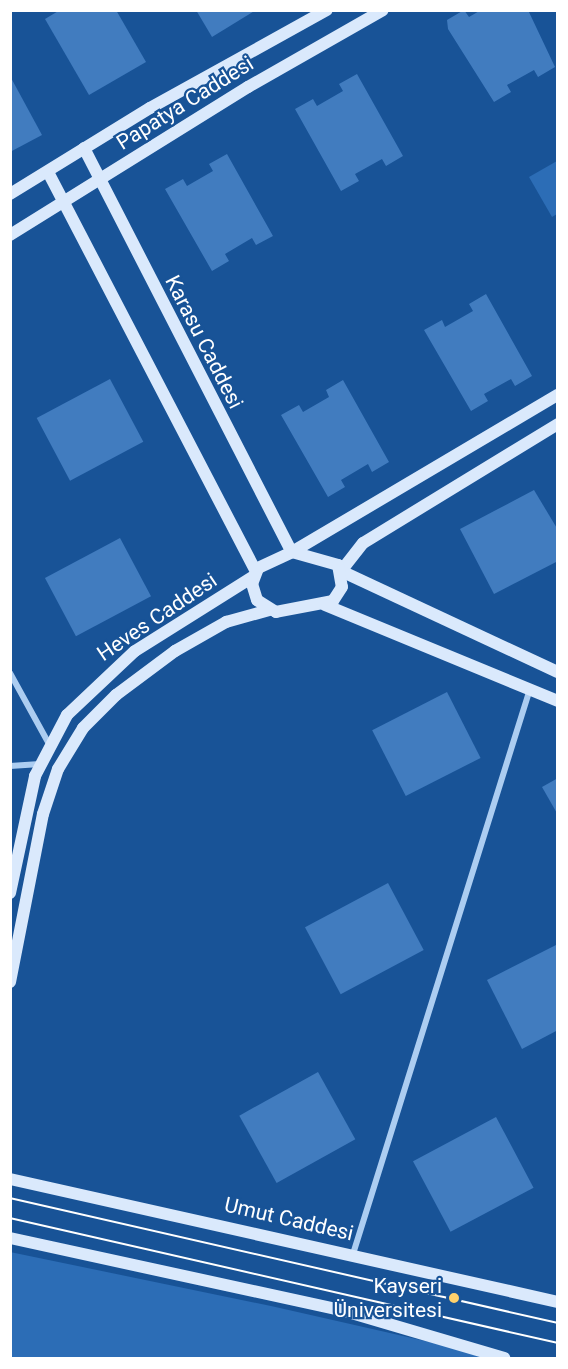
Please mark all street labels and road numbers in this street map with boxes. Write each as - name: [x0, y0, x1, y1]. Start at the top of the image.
- street label: Papatya Caddesi: [112, 51, 258, 155]
- street label: Karasu Caddesi: [160, 271, 248, 413]
- street label: Heves Caddesi: [92, 568, 222, 666]
- street label: Umut Caddesi: [222, 1192, 356, 1246]

